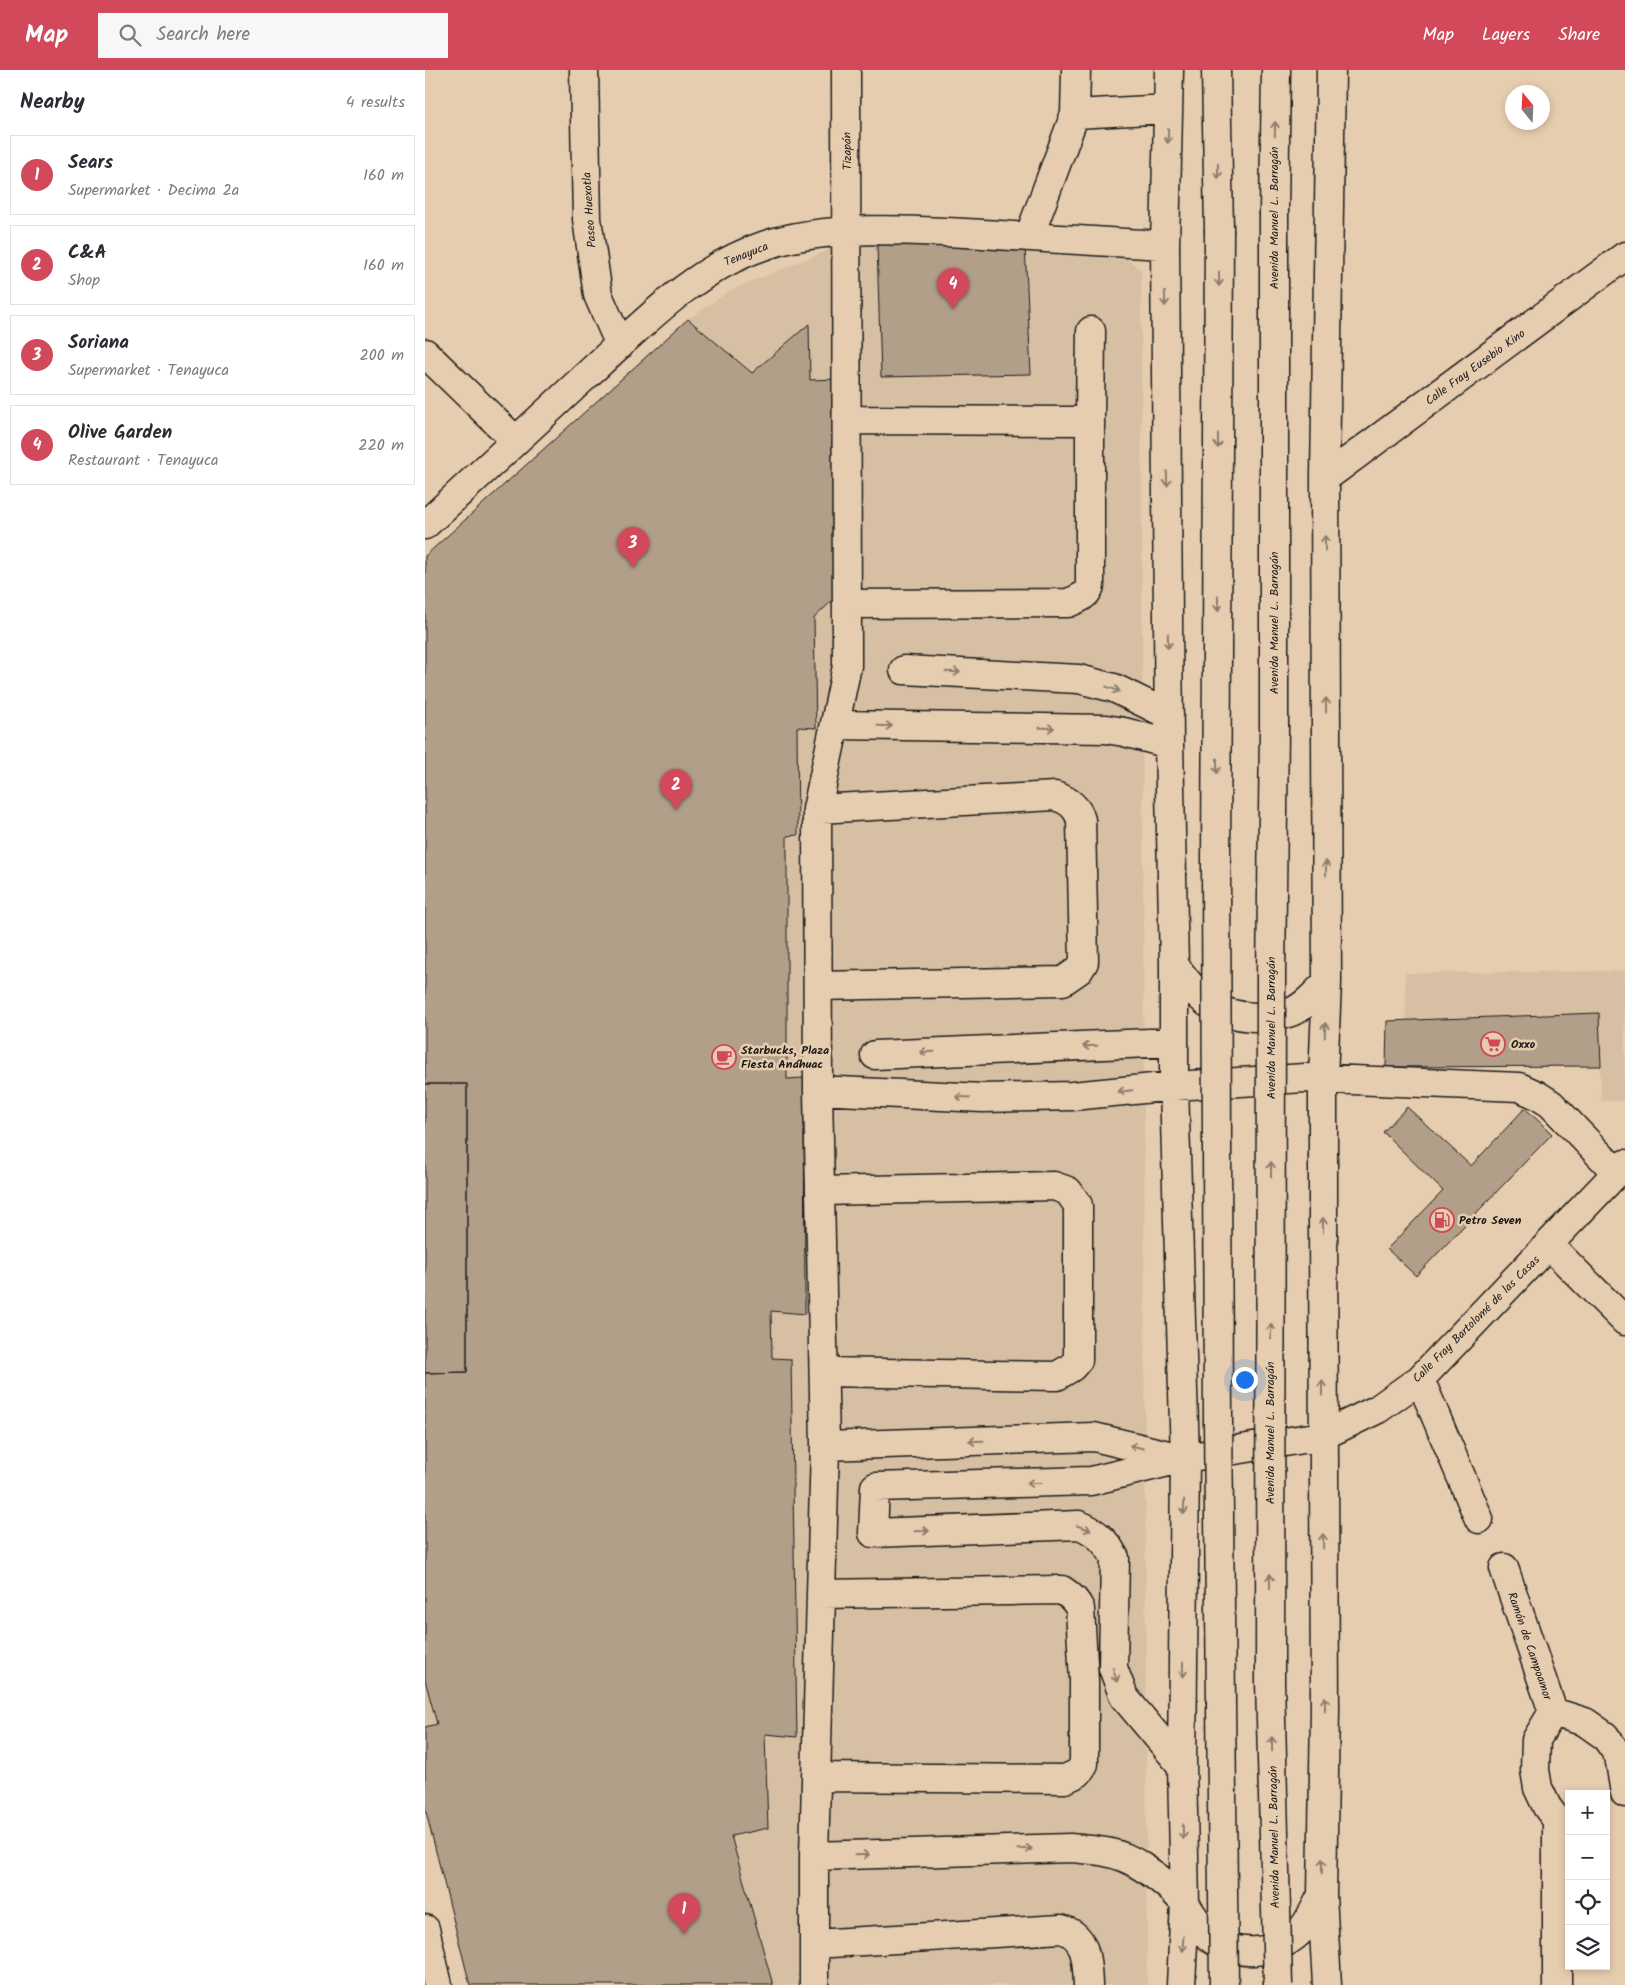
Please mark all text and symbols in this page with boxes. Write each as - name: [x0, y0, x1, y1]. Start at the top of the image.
- search box: [98, 13, 448, 58]
- text: Map: [25, 16, 68, 55]
- text: Search here: [156, 20, 250, 50]
- icon: search: [116, 21, 144, 49]
- text: Map: [1423, 21, 1454, 50]
- text: Layers: [1482, 21, 1530, 50]
- text: Share: [1558, 21, 1600, 50]
- north arrow: [1505, 85, 1550, 130]
- text: Nearby: [20, 86, 85, 119]
- text: 4 results: [346, 90, 405, 115]
- one-way arrow: [1270, 121, 1280, 137]
- one-way arrow: [1163, 128, 1173, 144]
- street label: Tizapán: [838, 132, 857, 170]
- street label: Avenida Manuel L. Barragán: [1265, 147, 1284, 289]
- text: Sears: [68, 148, 113, 178]
- one-way arrow: [1213, 162, 1223, 179]
- text: 1: [35, 163, 39, 188]
- text: 160 m: [363, 163, 404, 188]
- street label: Paseo Huexotla: [577, 171, 602, 248]
- text: Supermarket · Decima 2a: [68, 178, 239, 203]
- street label: Tenayuca: [721, 237, 772, 272]
- text: C&A: [68, 238, 107, 268]
- text: 2: [32, 253, 42, 278]
- text: 160 m: [363, 253, 404, 278]
- text: Shop: [68, 268, 100, 293]
- pin: 4: [937, 268, 969, 309]
- one-way arrow: [1214, 270, 1224, 286]
- one-way arrow: [1160, 290, 1170, 306]
- street label: Calle Fray Eusebio Kino: [1421, 325, 1529, 410]
- text: Soriana: [68, 328, 129, 358]
- text: 3: [33, 343, 41, 368]
- text: 200 m: [360, 343, 404, 368]
- text: Supermarket · Tenayuca: [68, 358, 229, 383]
- text: Olive Garden: [68, 418, 172, 448]
- one-way arrow: [1213, 432, 1223, 449]
- text: 4: [33, 433, 41, 458]
- text: 220 m: [358, 433, 404, 458]
- text: Restaurant · Tenayuca: [68, 448, 219, 473]
- one-way arrow: [1162, 470, 1172, 486]
- pin: 3: [617, 527, 649, 568]
- one-way arrow: [1320, 535, 1330, 551]
- street label: Avenida Manuel L. Barragán: [1265, 552, 1284, 694]
- one-way arrow: [1213, 595, 1222, 611]
- one-way arrow: [1163, 632, 1173, 649]
- one-way arrow: [944, 667, 960, 677]
- one-way arrow: [1105, 685, 1121, 694]
- one-way arrow: [1321, 697, 1331, 714]
- one-way arrow: [876, 721, 893, 731]
- one-way arrow: [1039, 723, 1055, 732]
- one-way arrow: [1212, 758, 1222, 774]
- pin: 2: [660, 769, 692, 810]
- one-way arrow: [1321, 860, 1331, 876]
- street label: Avenida Manuel L. Barragán: [1262, 957, 1281, 1099]
- one-way arrow: [1320, 1022, 1330, 1038]
- supermarket icon: Oxxo: [1480, 1031, 1506, 1057]
- place label: Oxxo: [1511, 1035, 1536, 1054]
- place label: Starbucks, Plaza Fiesta Anáhuac: [741, 1041, 829, 1074]
- one-way arrow: [1082, 1041, 1098, 1050]
- cafe icon: Starbucks, Plaza Fiesta Anáhuac: [711, 1044, 737, 1070]
- one-way arrow: [919, 1048, 935, 1057]
- one-way arrow: [1117, 1086, 1133, 1096]
- one-way arrow: [955, 1093, 971, 1102]
- one-way arrow: [1266, 1161, 1276, 1178]
- fuel station icon: Petro Seven: [1429, 1207, 1455, 1233]
- place label: Petro Seven: [1459, 1211, 1522, 1230]
- one-way arrow: [1318, 1217, 1328, 1234]
- street label: Calle Fray Bartolomé de las Casas: [1408, 1251, 1545, 1388]
- one-way arrow: [1266, 1324, 1276, 1340]
- street label: Avenida Manuel L. Barragán: [1261, 1362, 1280, 1504]
- your location: [1232, 1367, 1258, 1393]
- one-way arrow: [1317, 1380, 1327, 1396]
- one-way arrow: [968, 1436, 984, 1446]
- one-way arrow: [1130, 1442, 1146, 1451]
- one-way arrow: [1026, 1478, 1042, 1488]
- one-way arrow: [1179, 1498, 1189, 1515]
- one-way arrow: [1076, 1524, 1091, 1533]
- one-way arrow: [914, 1527, 930, 1536]
- one-way arrow: [1318, 1534, 1328, 1550]
- one-way arrow: [1265, 1574, 1275, 1590]
- street label: Ramón de Campoamor: [1502, 1590, 1557, 1704]
- one-way arrow: [1178, 1661, 1188, 1677]
- one-way arrow: [1111, 1667, 1121, 1683]
- one-way arrow: [1320, 1696, 1330, 1712]
- one-way arrow: [1267, 1736, 1276, 1752]
- street label: Avenida Manuel L. Barragán: [1264, 1766, 1285, 1908]
- map controls: [1565, 1790, 1610, 1970]
- button: +: [1565, 1790, 1610, 1835]
- one-way arrow: [1178, 1824, 1188, 1840]
- button: −: [1565, 1835, 1610, 1880]
- one-way arrow: [1016, 1845, 1032, 1854]
- one-way arrow: [854, 1850, 870, 1859]
- one-way arrow: [1318, 1859, 1327, 1875]
- button: locate: [1565, 1880, 1610, 1925]
- pin: 1: [668, 1893, 700, 1934]
- button: layers: [1565, 1925, 1610, 1970]
- one-way arrow: [1178, 1936, 1187, 1952]

